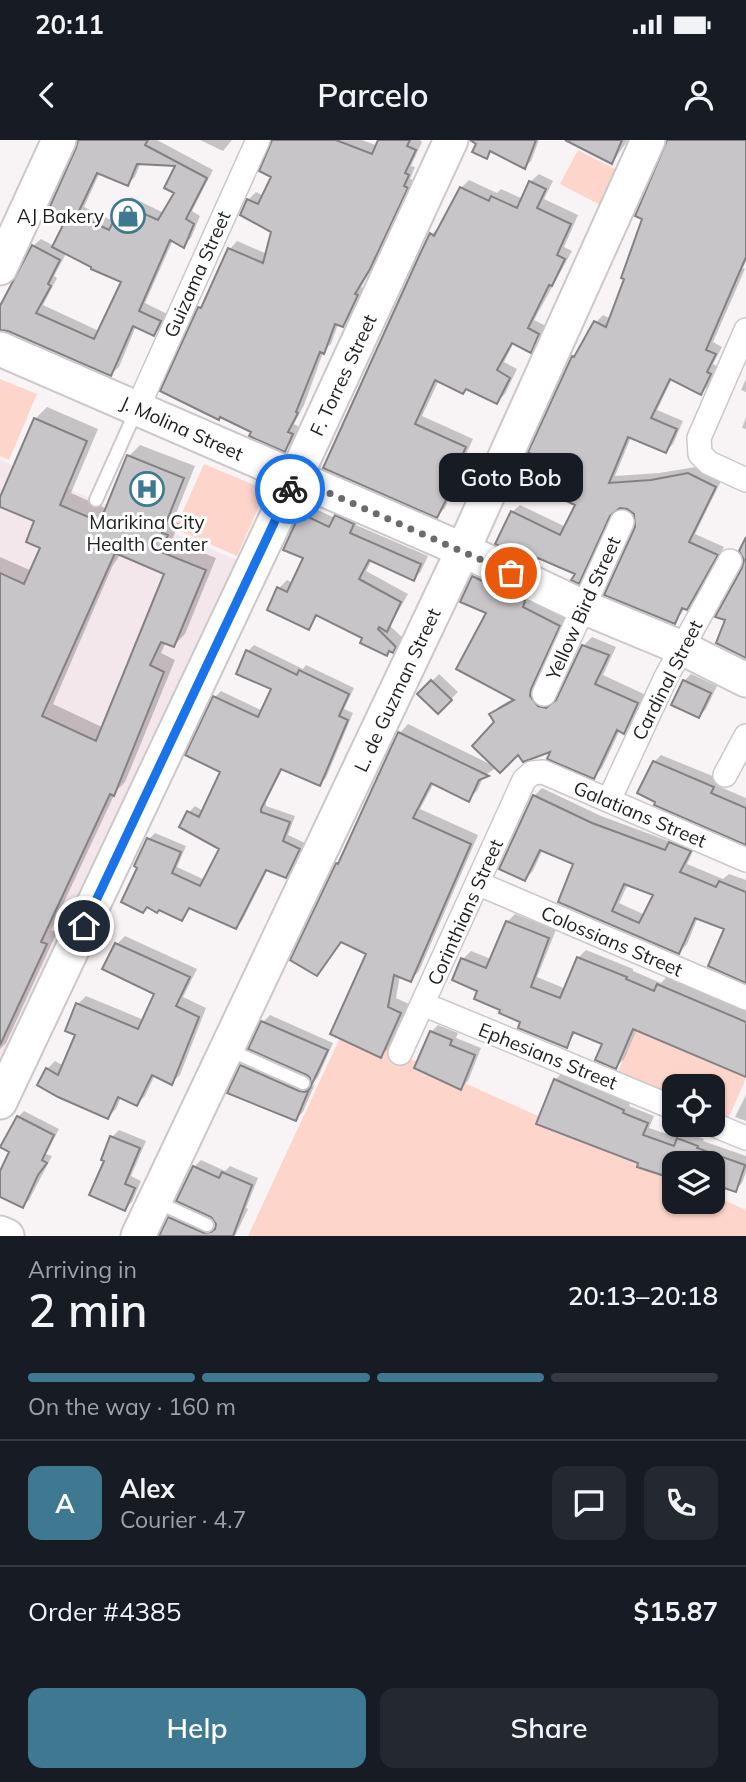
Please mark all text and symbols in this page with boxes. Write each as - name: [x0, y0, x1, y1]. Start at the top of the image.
- text: 20:11: [35, 8, 104, 41]
- text: Parcelo: [317, 75, 429, 115]
- icon: back: [28, 76, 66, 114]
- icon: person: [680, 76, 718, 114]
- shop icon: AJ Bakery: [109, 197, 147, 235]
- place label: AJ Bakery: [17, 204, 104, 228]
- street label: Guizama Street: [158, 207, 236, 341]
- street label: F. Torres Street: [304, 310, 382, 440]
- street label: J. Molina Street: [117, 390, 247, 466]
- courier: [255, 454, 325, 524]
- callout: Goto Bob: [439, 454, 583, 503]
- text: Goto Bob: [460, 463, 562, 492]
- hospital icon: Marikina City Health Center: [128, 470, 166, 508]
- icon: bike: [271, 470, 309, 508]
- place label: Marikina City Health Center: [86, 510, 208, 556]
- street label: Yellow Bird Street: [540, 532, 626, 684]
- pin: [481, 543, 541, 603]
- icon: bag: [492, 554, 530, 592]
- street label: L. de Guzman Street: [349, 604, 446, 776]
- street label: Cardinal Street: [626, 616, 708, 744]
- street label: Galatians Street: [570, 775, 710, 853]
- street label: Corinthians Street: [422, 835, 508, 989]
- pin: [54, 896, 114, 956]
- street label: Colossians Street: [538, 900, 687, 982]
- icon: home: [65, 907, 103, 945]
- street label: Ephesians Street: [475, 1017, 621, 1095]
- map controls: [662, 1074, 725, 1214]
- button: locate: [662, 1074, 725, 1137]
- button: layers: [662, 1151, 725, 1214]
- text: Arriving in: [28, 1255, 137, 1284]
- text: 20:13–20:18: [568, 1279, 718, 1312]
- text: 2 min: [28, 1281, 147, 1339]
- text: On the way · 160 m: [28, 1392, 236, 1421]
- button: chat: [552, 1466, 626, 1540]
- button: phone: [644, 1466, 718, 1540]
- text: Alex: [120, 1472, 175, 1505]
- text: A: [55, 1487, 75, 1520]
- text: Courier · 4.7: [120, 1505, 246, 1534]
- text: Order #4385: [28, 1595, 181, 1628]
- text: $15.87: [634, 1595, 718, 1628]
- button: Help: [28, 1688, 366, 1768]
- button: Share: [380, 1688, 718, 1768]

